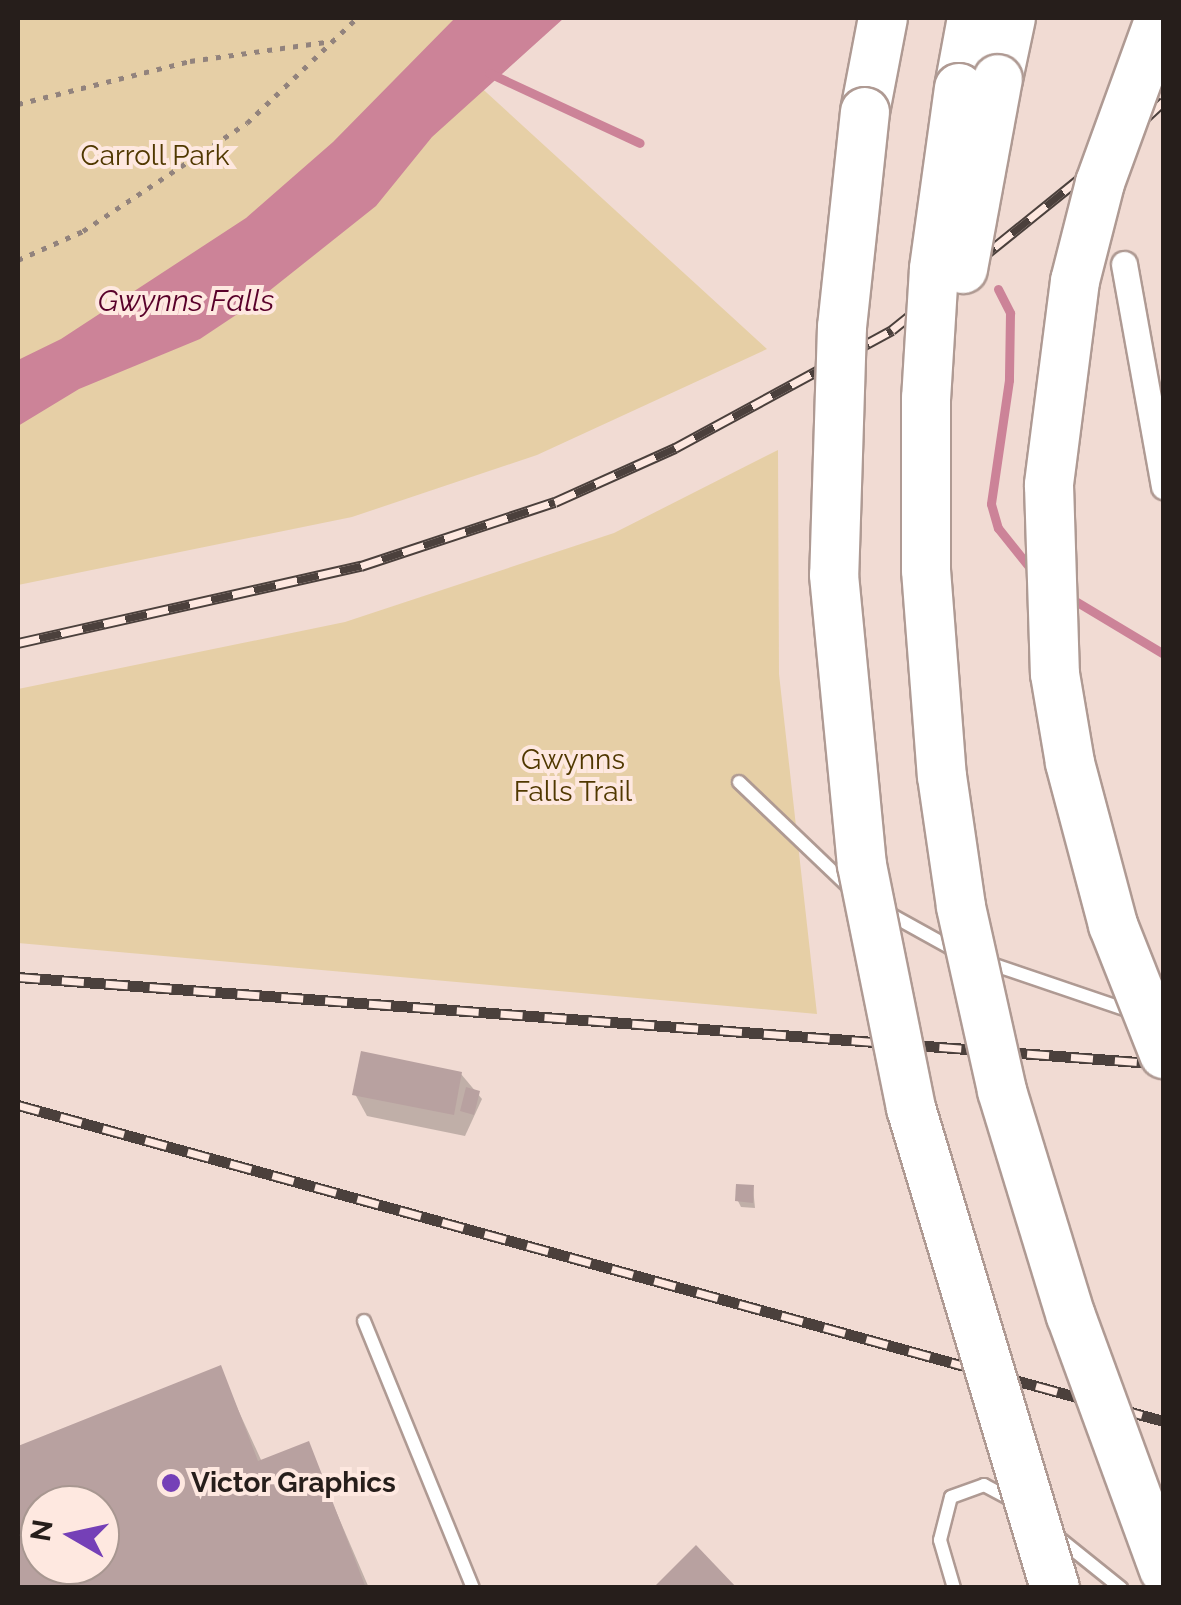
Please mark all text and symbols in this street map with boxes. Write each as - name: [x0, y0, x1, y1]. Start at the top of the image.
- park label: Carroll Park: [80, 139, 230, 173]
- water label: Gwynns Falls: [98, 283, 274, 319]
- park label: Gwynns Falls Trail: [513, 743, 633, 809]
- place label: Victor Graphics: [191, 1466, 397, 1500]
- marker: Victor Graphics: [160, 1472, 182, 1494]
- north arrow: [20, 1485, 120, 1585]
- text: N: [24, 1517, 60, 1544]

